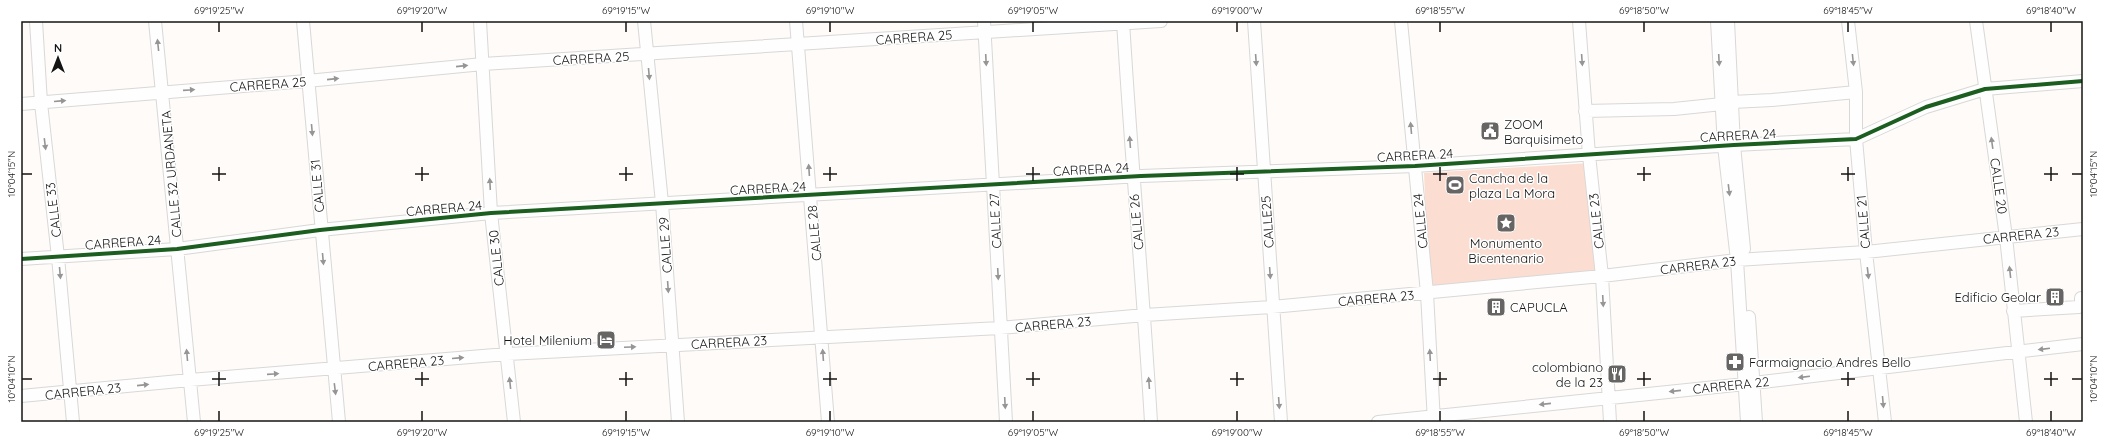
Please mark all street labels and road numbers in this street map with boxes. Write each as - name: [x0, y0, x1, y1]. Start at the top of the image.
- street label: CARRERA 25: [875, 26, 953, 48]
- street label: CARRERA 25: [552, 48, 630, 68]
- street label: CARRERA 25: [229, 73, 307, 95]
- street label: CALLE 32 URDANETA: [157, 109, 185, 238]
- street label: CARRERA 24: [1700, 125, 1777, 145]
- street label: CARRERA 24: [1377, 145, 1454, 165]
- street label: CALLE 20: [1987, 157, 2011, 215]
- street label: CALLE 31: [307, 159, 327, 213]
- street label: CARRERA 24: [1053, 159, 1130, 179]
- street label: CARRERA 24: [730, 178, 807, 198]
- street label: CALLE 33: [42, 181, 64, 238]
- street label: CALLE 24: [1409, 192, 1431, 249]
- street label: CALLE 23: [1585, 192, 1607, 250]
- street label: CALLE 27: [986, 193, 1004, 249]
- street label: CALLE 26: [1126, 193, 1146, 251]
- street label: CALLE25: [1257, 195, 1277, 249]
- street label: CALLE 21: [1853, 195, 1873, 249]
- street label: CARRERA 24: [405, 197, 483, 219]
- street label: CALLE 28: [804, 204, 824, 262]
- street label: CALLE 29: [655, 216, 675, 274]
- street label: CARRERA 23: [1982, 223, 2060, 247]
- street label: CALLE 30: [485, 229, 507, 287]
- street label: CARRERA 24: [84, 231, 162, 253]
- street label: CARRERA 23: [1659, 252, 1737, 278]
- street label: CARRERA 23: [1337, 287, 1415, 309]
- street label: CARRERA 23: [1014, 313, 1092, 335]
- street label: CARRERA 23: [690, 332, 768, 352]
- street label: CARRERA 23: [367, 352, 445, 374]
- street label: CARRERA 22: [1692, 373, 1770, 397]
- street label: CARRERA 23: [44, 379, 122, 403]

